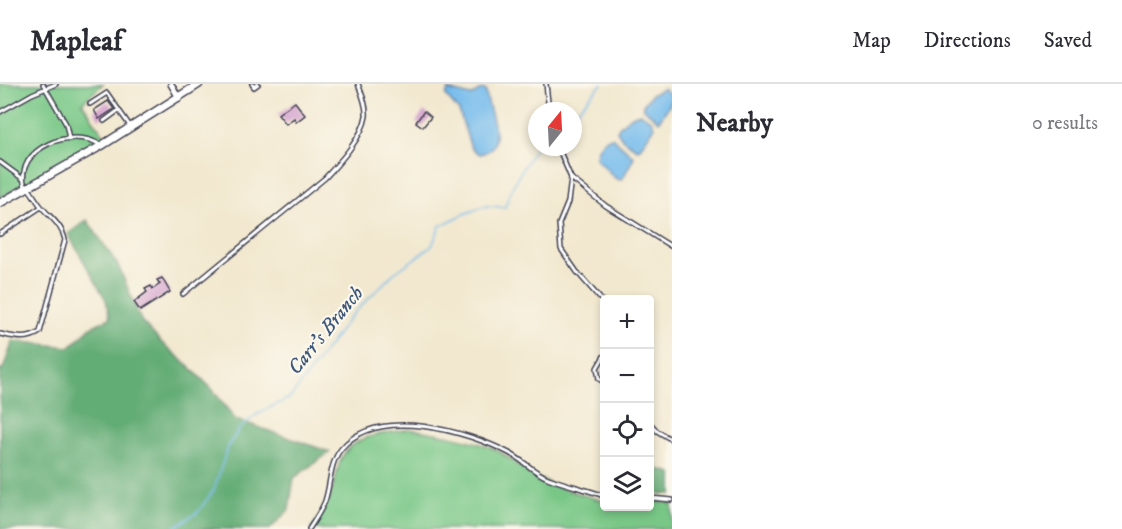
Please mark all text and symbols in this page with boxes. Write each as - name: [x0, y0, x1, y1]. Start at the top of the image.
- text: Mapleaf: [30, 24, 122, 59]
- text: Map: [852, 28, 891, 54]
- text: Directions: [924, 28, 1011, 54]
- text: Saved: [1044, 28, 1092, 54]
- north arrow: [528, 102, 582, 156]
- text: Nearby: [696, 107, 773, 140]
- text: 0 results: [1032, 111, 1098, 136]
- water label: Carr's Branch: [283, 282, 369, 380]
- map controls: [600, 295, 654, 511]
- button: +: [600, 295, 654, 349]
- button: −: [600, 349, 654, 403]
- button: locate: [600, 403, 654, 457]
- button: layers: [600, 457, 654, 511]

